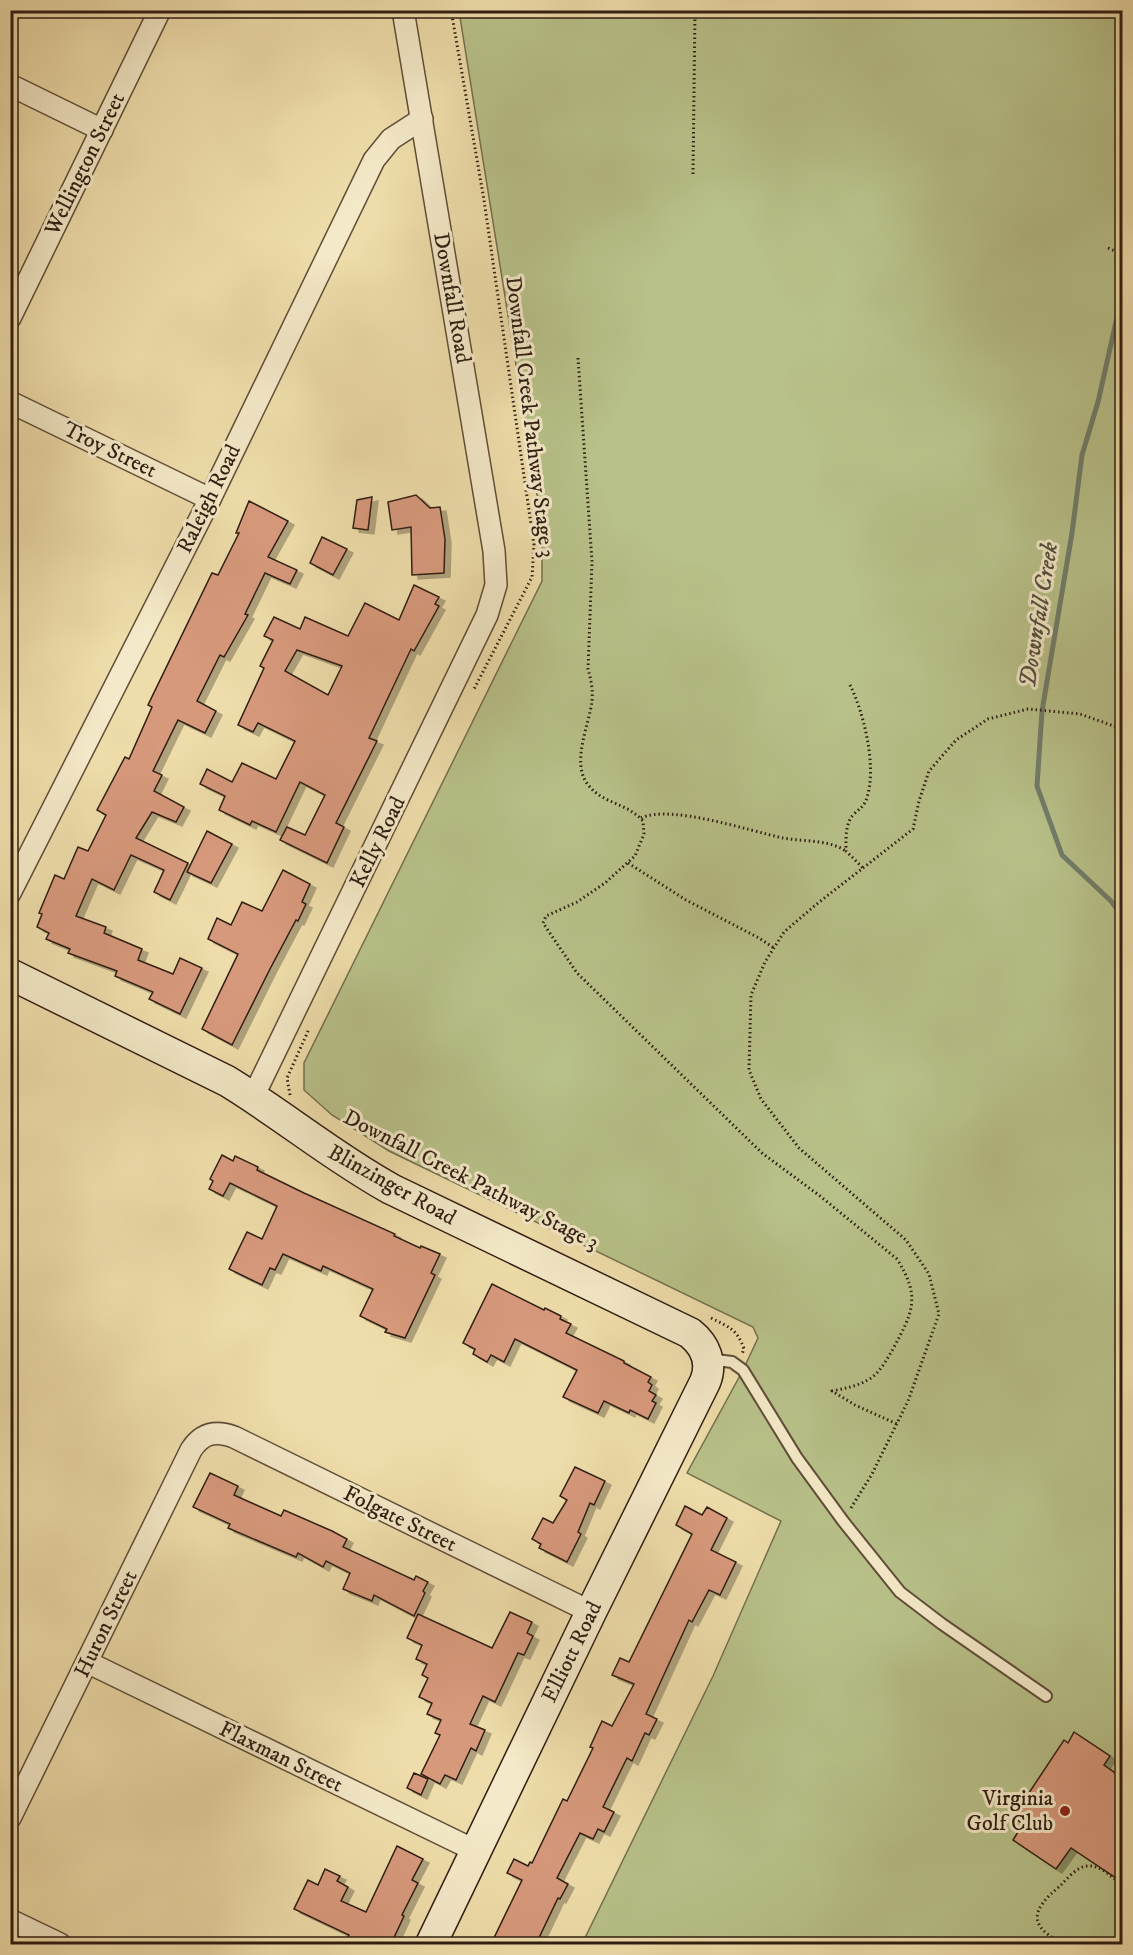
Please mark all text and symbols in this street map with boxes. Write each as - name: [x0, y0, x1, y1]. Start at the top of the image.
- street label: Wellington Street: [38, 88, 131, 241]
- street label: Downfall Road: [427, 230, 477, 366]
- street label: Downfall Creek Pathway Stage 3: [499, 275, 561, 559]
- street label: Troy Street: [59, 416, 161, 484]
- street label: Raleigh Road: [171, 440, 247, 558]
- water label: Downfall Creek: [1013, 540, 1065, 690]
- street label: Kelly Road: [344, 792, 412, 892]
- street label: Downfall Creek Pathway Stage 3: [339, 1104, 603, 1256]
- street label: Blinzinger Road: [323, 1139, 461, 1231]
- street label: Folgate Street: [339, 1480, 461, 1558]
- street label: Huron Street: [68, 1566, 144, 1682]
- street label: Elliott Road: [536, 1597, 608, 1707]
- street label: Flaxman Street: [215, 1715, 347, 1799]
- place label: Virginia Golf Club: [967, 1785, 1054, 1837]
- marker: Virginia Golf Club: [1058, 1804, 1072, 1818]

